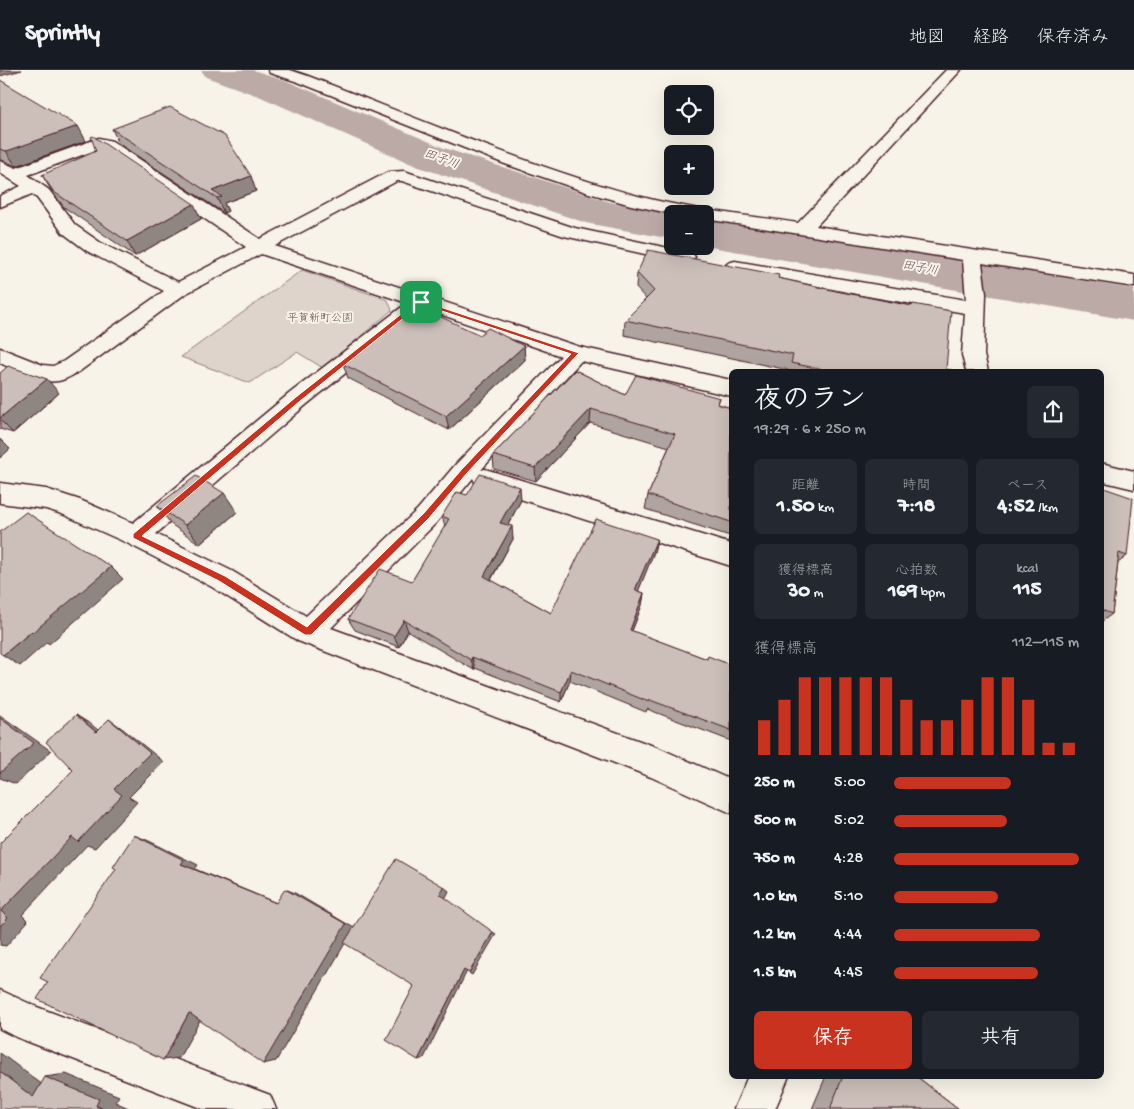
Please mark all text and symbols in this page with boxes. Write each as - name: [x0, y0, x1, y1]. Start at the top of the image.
- text: Sprintly: [25, 20, 100, 49]
- text: 地図: [909, 28, 945, 49]
- text: 経路: [973, 28, 1009, 49]
- text: 保存済み: [1037, 28, 1109, 49]
- map controls: [664, 85, 714, 255]
- button: locate: [664, 85, 714, 135]
- button: +: [664, 145, 714, 195]
- water label: 田子川: [422, 146, 461, 173]
- button: −: [664, 205, 714, 255]
- water label: 田子川: [901, 258, 939, 279]
- pin: [400, 281, 442, 323]
- icon: arrive: [407, 288, 435, 316]
- park label: 平賀新町公園: [287, 312, 353, 325]
- text: 夜のラン: [754, 385, 866, 418]
- button: share: [1027, 386, 1079, 438]
- text: 19:29 · 6 × 250 m: [754, 421, 866, 440]
- text: 距離: [792, 478, 820, 495]
- text: 時間: [903, 478, 931, 495]
- text: ペース: [1007, 478, 1048, 495]
- text: 1.50: [777, 495, 815, 520]
- text: 7:18: [898, 495, 935, 520]
- text: 4:52: [997, 495, 1035, 520]
- text: km: [815, 500, 834, 517]
- text: /km: [1035, 500, 1058, 517]
- text: kcal: [1017, 561, 1038, 578]
- text: 獲得標高: [778, 563, 834, 580]
- text: 心拍数: [896, 563, 938, 580]
- text: 115: [1013, 578, 1042, 603]
- text: 30: [787, 580, 810, 605]
- text: 169: [888, 580, 918, 605]
- text: m: [810, 585, 824, 602]
- text: bpm: [918, 585, 945, 602]
- text: 112–115 m: [1012, 634, 1079, 653]
- text: 獲得標高: [754, 641, 818, 660]
- text: 250 m: [754, 774, 795, 793]
- text: 5:00: [834, 774, 866, 793]
- text: 500 m: [754, 812, 796, 831]
- text: 5:02: [834, 812, 864, 831]
- text: 750 m: [754, 850, 795, 869]
- text: 4:28: [834, 850, 863, 869]
- text: 1.0 km: [754, 888, 797, 907]
- text: 5:10: [834, 888, 863, 907]
- text: 1.2 km: [754, 926, 796, 945]
- text: 4:44: [834, 926, 862, 945]
- text: 1.5 km: [754, 964, 796, 983]
- text: 4:45: [834, 964, 863, 983]
- button: 保存: [754, 1011, 912, 1069]
- button: 共有: [922, 1011, 1079, 1069]

